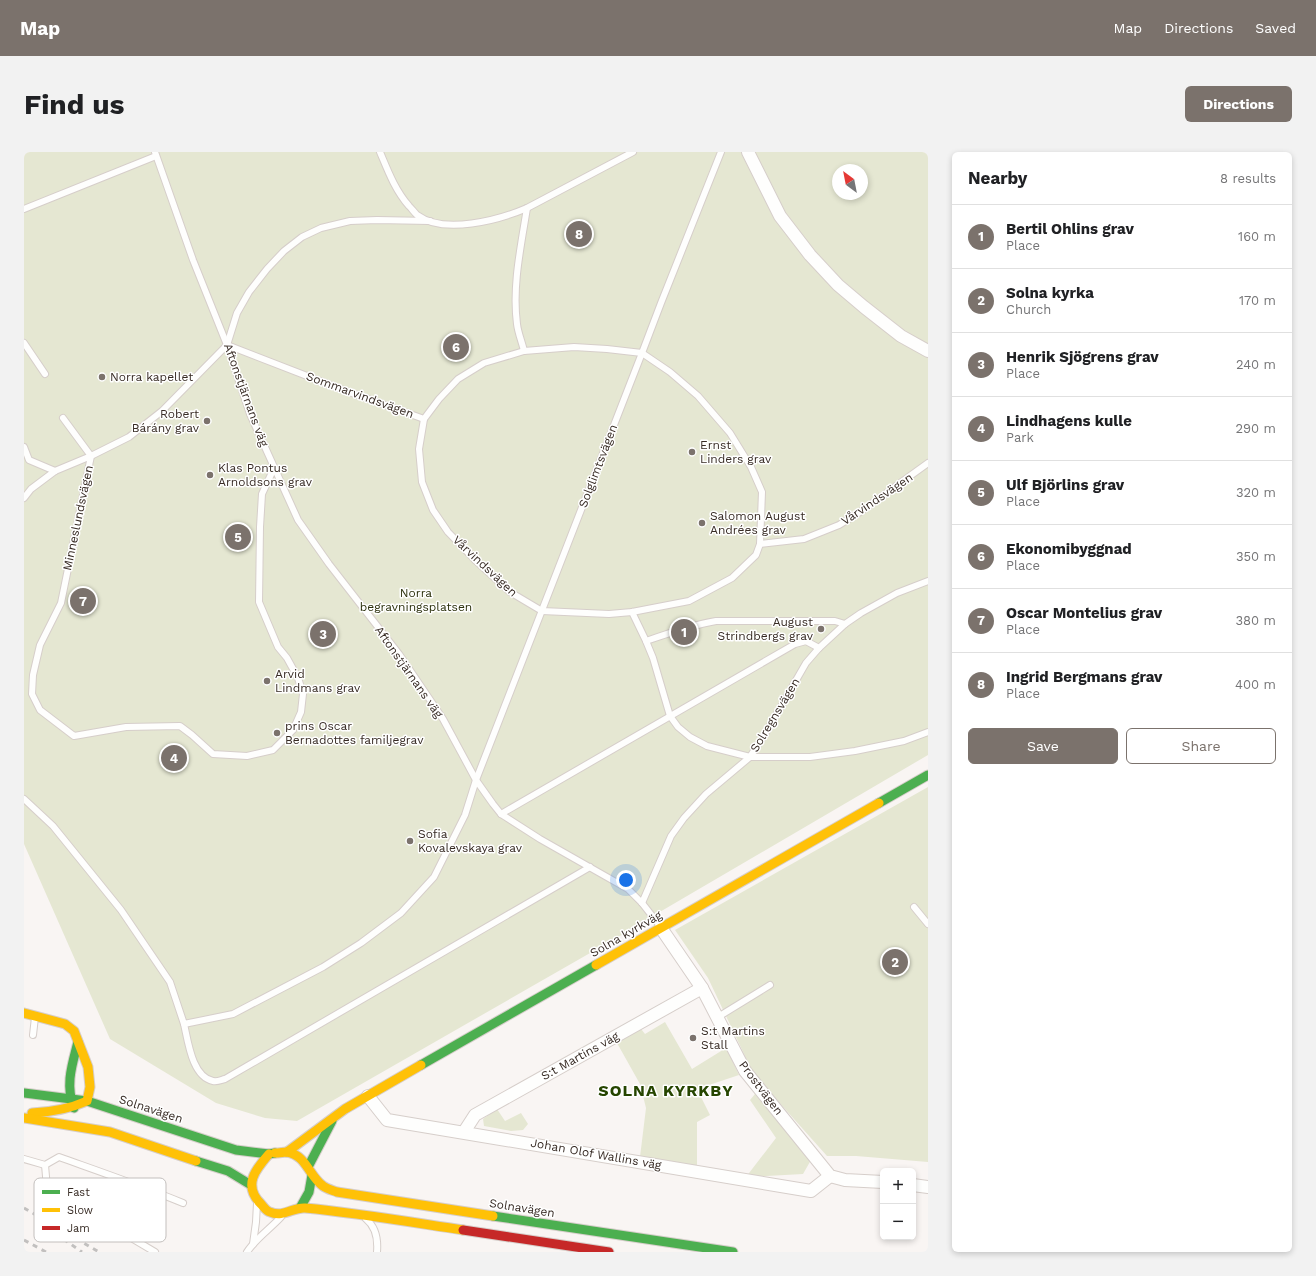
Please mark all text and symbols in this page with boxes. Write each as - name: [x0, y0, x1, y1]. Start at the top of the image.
- text: Map: [20, 17, 60, 40]
- text: Map: [1114, 20, 1142, 36]
- text: Directions: [1164, 20, 1233, 36]
- text: Saved: [1255, 20, 1296, 36]
- button: Directions: [1185, 86, 1292, 122]
- text: Find us: [24, 88, 124, 121]
- north arrow: [832, 164, 868, 200]
- text: Nearby: [968, 168, 1027, 188]
- text: 8 results: [1220, 171, 1276, 186]
- pin: 8: [566, 219, 592, 249]
- text: Bertil Ohlins grav: [1006, 220, 1134, 238]
- text: 1: [978, 229, 984, 244]
- text: 160 m: [1238, 229, 1276, 244]
- text: Place: [1006, 238, 1040, 253]
- text: Solna kyrka: [1006, 284, 1094, 302]
- text: 2: [977, 293, 985, 308]
- text: 170 m: [1239, 293, 1276, 308]
- text: Church: [1006, 302, 1051, 317]
- pin: 6: [443, 332, 469, 362]
- street label: Aftonstjärnans väg: [221, 342, 271, 449]
- text: Henrik Sjögrens grav: [1006, 348, 1159, 366]
- text: 3: [977, 357, 985, 372]
- text: 240 m: [1236, 357, 1276, 372]
- text: Place: [1006, 366, 1040, 381]
- street label: Sommarvindsvägen: [304, 369, 416, 421]
- place label: Norra kapellet: [110, 370, 193, 384]
- marker: Norra kapellet: [97, 372, 107, 382]
- place label: Robert Bárány grav: [132, 407, 200, 435]
- text: Lindhagens kulle: [1006, 412, 1132, 430]
- marker: Robert Bárány grav: [202, 416, 212, 426]
- text: 4: [977, 421, 985, 436]
- text: 290 m: [1235, 421, 1276, 436]
- street label: Solglimtsvägen: [576, 422, 620, 510]
- text: Park: [1006, 430, 1034, 445]
- place label: Ernst Linders grav: [700, 438, 772, 466]
- marker: Ernst Linders grav: [687, 447, 697, 457]
- place label: Klas Pontus Arnoldsons grav: [218, 461, 313, 489]
- street label: Minneslundsvägen: [60, 464, 96, 572]
- marker: Klas Pontus Arnoldsons grav: [205, 470, 215, 480]
- street label: Vårvindsvägen: [839, 470, 915, 528]
- text: Ulf Björlins grav: [1006, 476, 1124, 494]
- text: 5: [977, 485, 985, 500]
- text: 320 m: [1236, 485, 1276, 500]
- text: Place: [1006, 494, 1040, 509]
- place label: Salomon August Andrées grav: [710, 509, 805, 537]
- marker: Salomon August Andrées grav: [697, 518, 707, 528]
- pin: 5: [225, 522, 251, 552]
- street label: Vårvindsvägen: [450, 533, 520, 599]
- text: Ekonomibyggnad: [1006, 540, 1132, 558]
- text: 6: [977, 549, 985, 564]
- text: 350 m: [1236, 549, 1276, 564]
- text: Place: [1006, 558, 1040, 573]
- pin: 7: [70, 586, 96, 616]
- park label: Norra begravningsplatsen: [360, 586, 472, 614]
- text: Oscar Montelius grav: [1006, 604, 1162, 622]
- text: 7: [977, 613, 985, 628]
- text: 380 m: [1236, 613, 1276, 628]
- place label: August Strindbergs grav: [717, 615, 814, 643]
- pin: 1: [671, 617, 697, 647]
- pin: 3: [310, 619, 336, 649]
- text: Place: [1006, 622, 1040, 637]
- street label: Aftonstjärnans väg: [372, 623, 446, 721]
- marker: August Strindbergs grav: [816, 624, 826, 634]
- place label: Arvid Lindmans grav: [275, 667, 361, 695]
- text: Ingrid Bergmans grav: [1006, 668, 1163, 686]
- street label: Solregnsvägen: [747, 675, 803, 755]
- marker: Arvid Lindmans grav: [262, 676, 272, 686]
- text: 8: [977, 677, 985, 692]
- text: 400 m: [1235, 677, 1276, 692]
- text: Place: [1006, 686, 1040, 701]
- place label: prins Oscar Bernadottes familjegrav: [285, 719, 424, 747]
- marker: prins Oscar Bernadottes familjegrav: [272, 728, 282, 738]
- button: Save: [968, 728, 1118, 764]
- button: Share: [1126, 728, 1276, 764]
- pin: 4: [161, 743, 187, 773]
- place label: Sofia Kovalevskaya grav: [418, 827, 523, 855]
- marker: Sofia Kovalevskaya grav: [405, 836, 415, 846]
- your location: [616, 870, 636, 890]
- street label: Solna kyrkväg: [588, 907, 665, 960]
- pin: 2: [882, 947, 908, 977]
- place label: S:t Martins Stall: [701, 1024, 765, 1052]
- street label: S:t Martins väg: [539, 1029, 622, 1083]
- marker: S:t Martins Stall: [688, 1033, 698, 1043]
- street label: Prostvägen: [736, 1058, 786, 1118]
- district label: SOLNA KYRKBY: [598, 1081, 734, 1100]
- street label: Solnavägen: [117, 1092, 185, 1126]
- street label: Johan Olof Wallins väg: [529, 1136, 663, 1173]
- map controls: [880, 1168, 916, 1240]
- button: +: [880, 1168, 916, 1204]
- legend: [34, 1178, 166, 1242]
- text: Fast: [67, 1186, 90, 1199]
- street label: Solnavägen: [488, 1196, 556, 1220]
- text: Slow: [67, 1204, 93, 1217]
- button: −: [880, 1204, 916, 1240]
- text: Jam: [67, 1222, 90, 1235]

